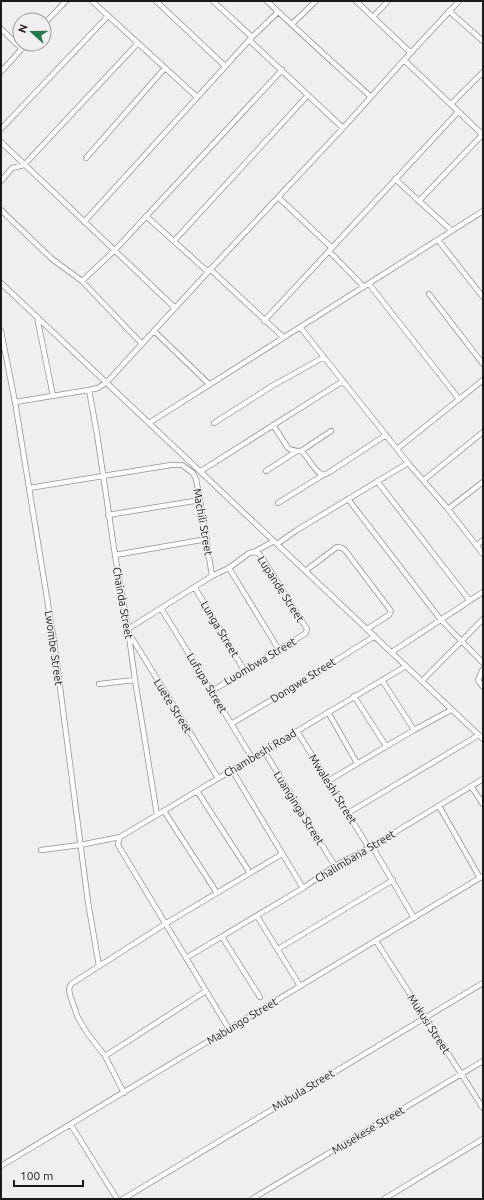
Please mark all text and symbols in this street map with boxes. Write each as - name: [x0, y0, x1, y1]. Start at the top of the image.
- north arrow: [12, 12, 52, 52]
- text: N: [16, 22, 30, 34]
- street label: Machili Street: [191, 487, 215, 557]
- street label: Lupande Street: [255, 554, 307, 625]
- street label: Chainda Street: [111, 566, 135, 641]
- street label: Lunga Street: [199, 599, 242, 660]
- street label: Lwombe Street: [43, 610, 65, 687]
- street label: Luombwa Street: [222, 634, 299, 687]
- street label: Lufupa Street: [184, 651, 230, 716]
- street label: Dongwe Street: [268, 655, 338, 705]
- street label: Luete Street: [152, 677, 195, 736]
- street label: Chambeshi Road: [222, 727, 298, 779]
- street label: Mwaleshi Street: [307, 752, 360, 827]
- street label: Luanginga Street: [272, 769, 327, 847]
- street label: Chalimbana Street: [313, 827, 398, 885]
- street label: Mukusi Street: [405, 992, 453, 1056]
- street label: Mabungo Street: [205, 995, 280, 1047]
- street label: Mubula Street: [270, 1066, 337, 1113]
- street label: Musekese Street: [330, 1103, 407, 1156]
- scale bar: [14, 1162, 83, 1188]
- text: 100 m: [20, 1169, 53, 1182]

